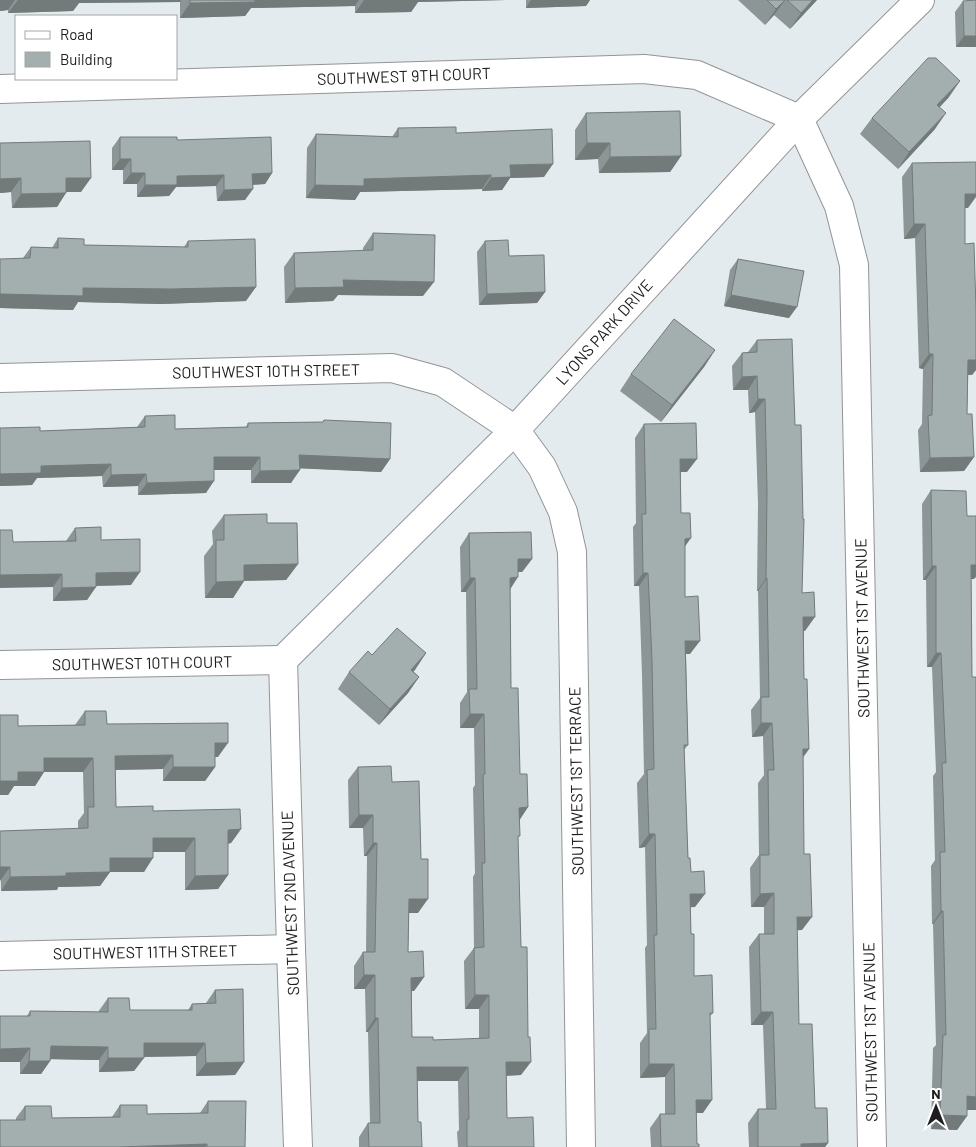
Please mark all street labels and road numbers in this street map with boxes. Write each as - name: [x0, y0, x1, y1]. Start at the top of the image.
- street label: SOUTHWEST 9TH COURT: [317, 63, 491, 88]
- street label: LYONS PARK DRIVE: [551, 275, 656, 388]
- street label: SOUTHWEST 10TH STREET: [172, 359, 360, 382]
- street label: SOUTHWEST 1ST AVENUE: [850, 538, 873, 718]
- street label: SOUTHWEST 10TH COURT: [52, 651, 232, 674]
- street label: SOUTHWEST 1ST TERRACE: [564, 686, 587, 876]
- street label: SOUTHWEST 2ND AVENUE: [277, 810, 302, 996]
- street label: SOUTHWEST 11TH STREET: [53, 940, 237, 963]
- street label: SOUTHWEST 1ST AVENUE: [858, 942, 881, 1122]

